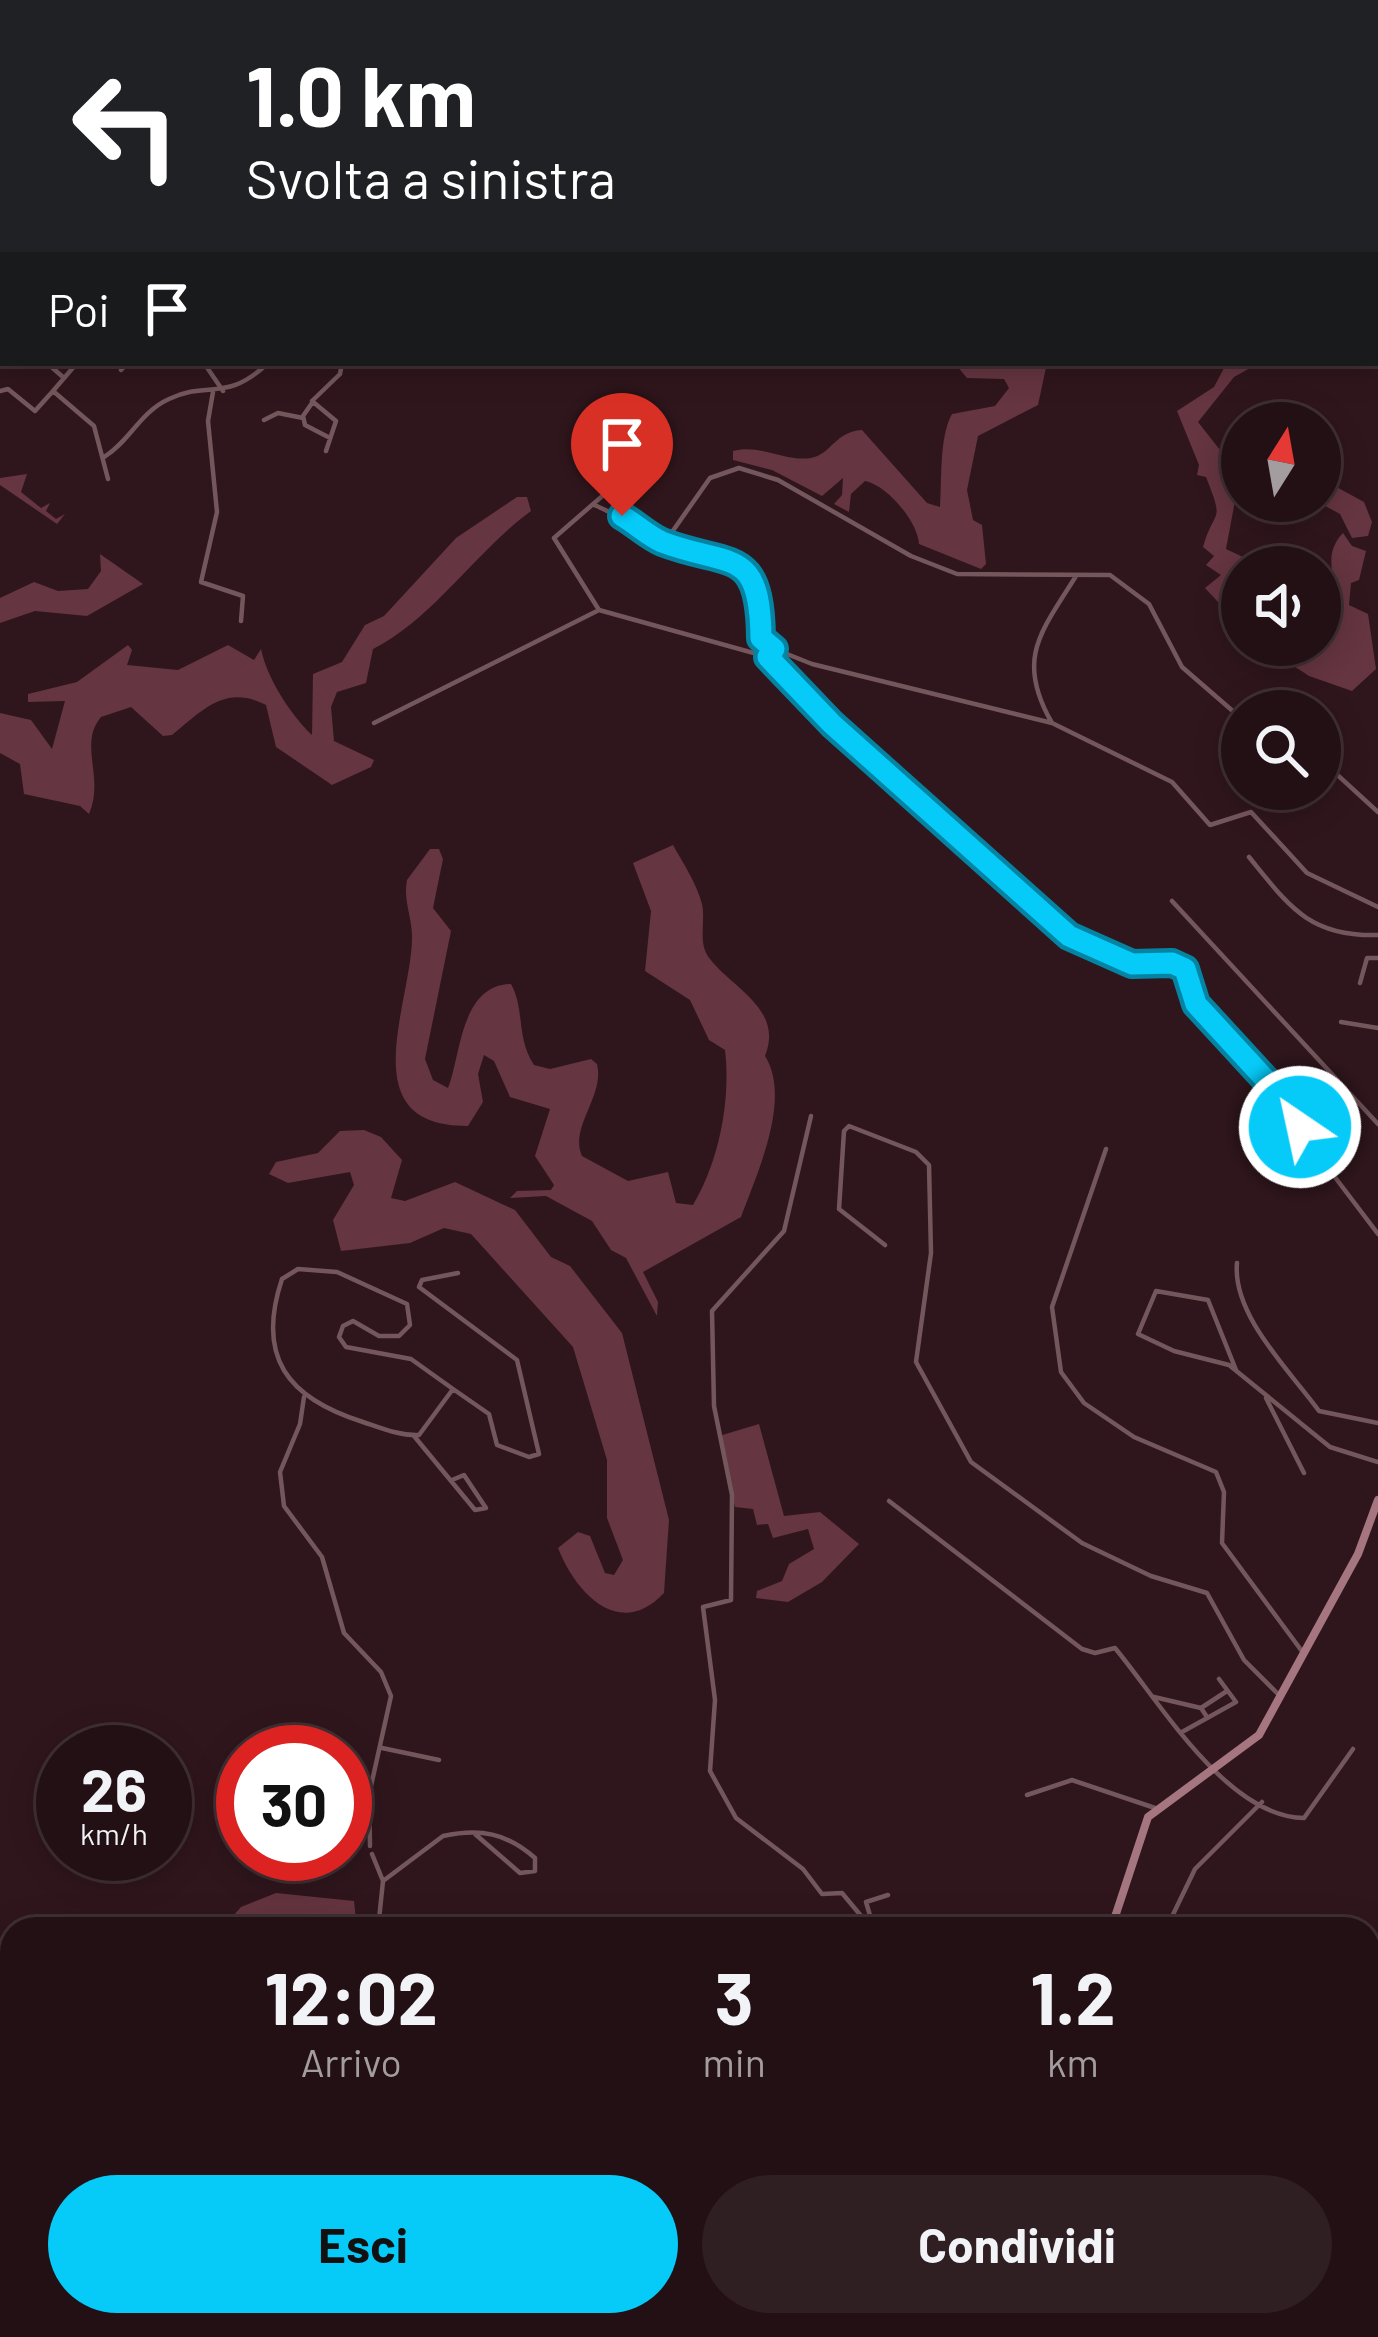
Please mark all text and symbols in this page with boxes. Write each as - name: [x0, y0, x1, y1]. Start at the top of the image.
- text: 1.0 km: [246, 43, 476, 144]
- icon: left: [48, 48, 204, 204]
- text: Svolta a sinistra: [246, 145, 616, 210]
- icon: arrive: [134, 276, 200, 342]
- text: Poi: [48, 282, 110, 336]
- pin: [571, 393, 673, 516]
- north arrow: [1221, 402, 1341, 522]
- map controls: [1221, 402, 1341, 810]
- icon: arrive: [589, 411, 655, 477]
- button: sound: [1221, 546, 1341, 666]
- button: search: [1221, 690, 1341, 810]
- position arrow: [1237, 1064, 1363, 1190]
- speed limit sign: 30: [216, 1725, 372, 1881]
- text: 26: [81, 1752, 147, 1824]
- text: km/h: [80, 1815, 148, 1851]
- text: 12:02: [265, 1953, 438, 2039]
- text: 3: [715, 1953, 754, 2039]
- text: 1.2: [1030, 1953, 1115, 2039]
- text: Arrivo: [301, 2038, 402, 2085]
- text: min: [702, 2038, 766, 2085]
- text: km: [1047, 2038, 1099, 2085]
- button: Esci: [48, 2175, 678, 2313]
- button: Condividi: [702, 2175, 1332, 2313]

